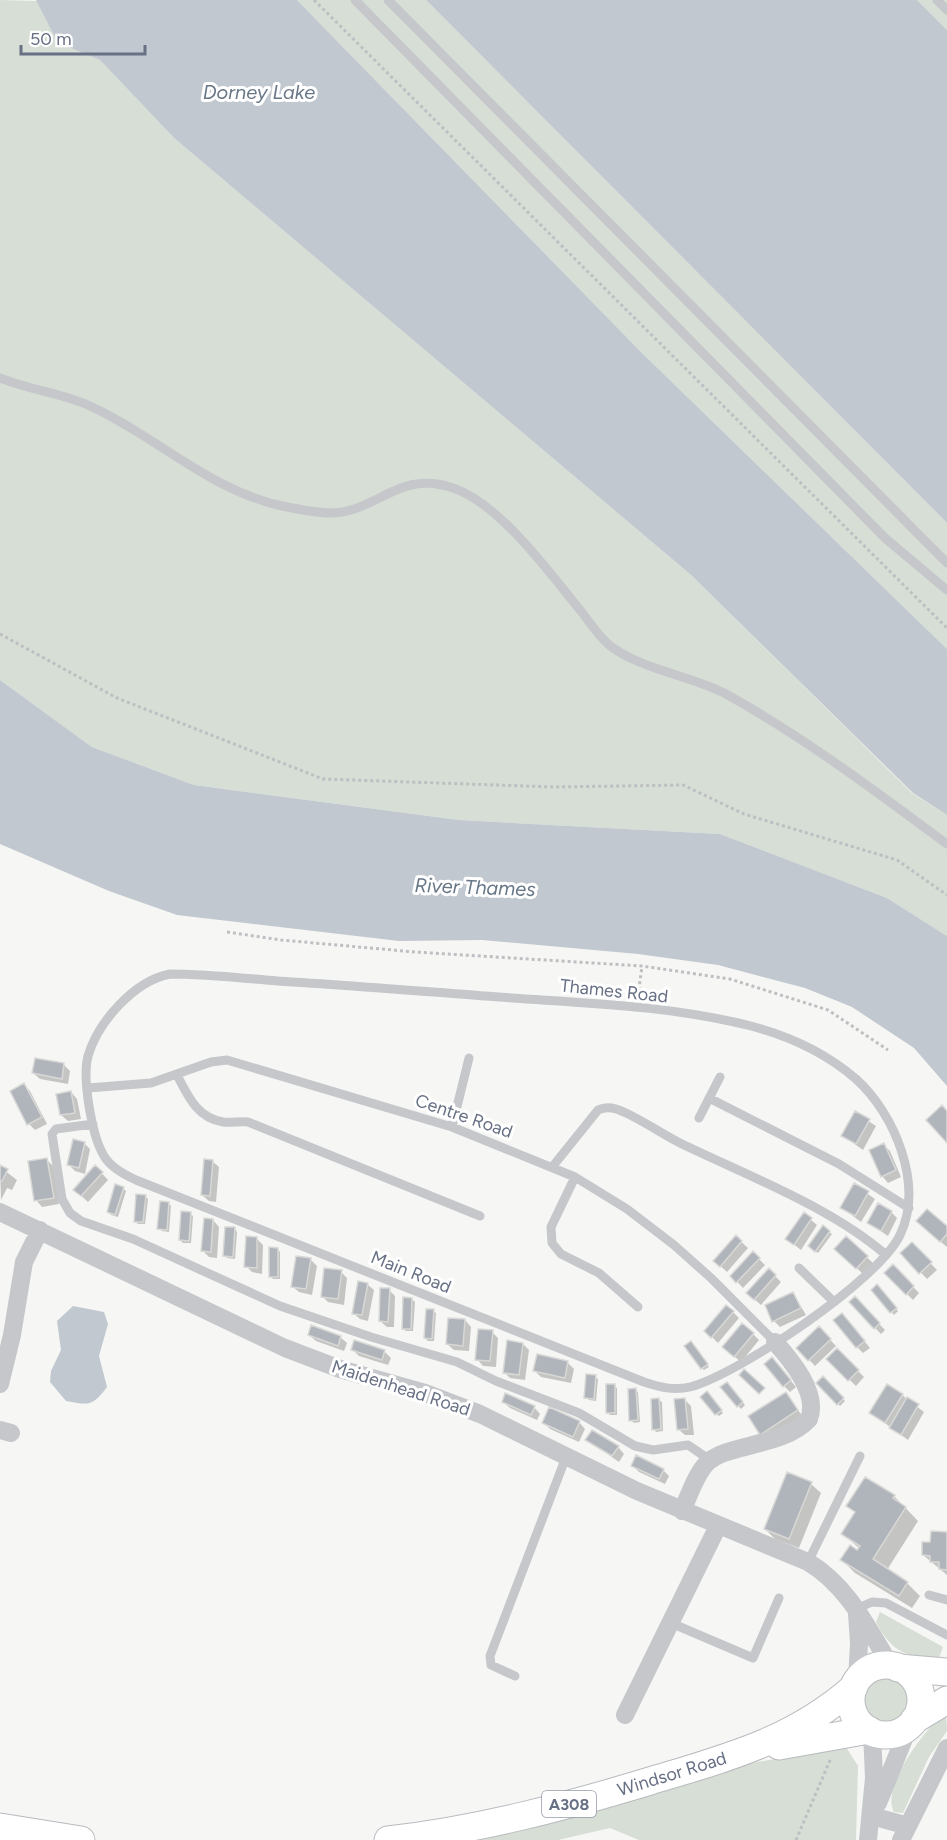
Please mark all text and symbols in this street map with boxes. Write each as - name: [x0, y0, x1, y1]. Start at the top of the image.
- scale bar: [21, 18, 146, 56]
- text: 50 m: [30, 28, 72, 50]
- water label: Dorney Lake: [203, 80, 315, 104]
- water label: River Thames: [414, 873, 537, 901]
- street label: Thames Road: [559, 974, 669, 1008]
- street label: Centre Road: [412, 1089, 516, 1143]
- street label: Main Road: [368, 1246, 454, 1298]
- street label: Maidenhead Road: [329, 1355, 473, 1421]
- street label: Windsor Road: [615, 1747, 729, 1801]
- road number: A308: [542, 1791, 596, 1817]

